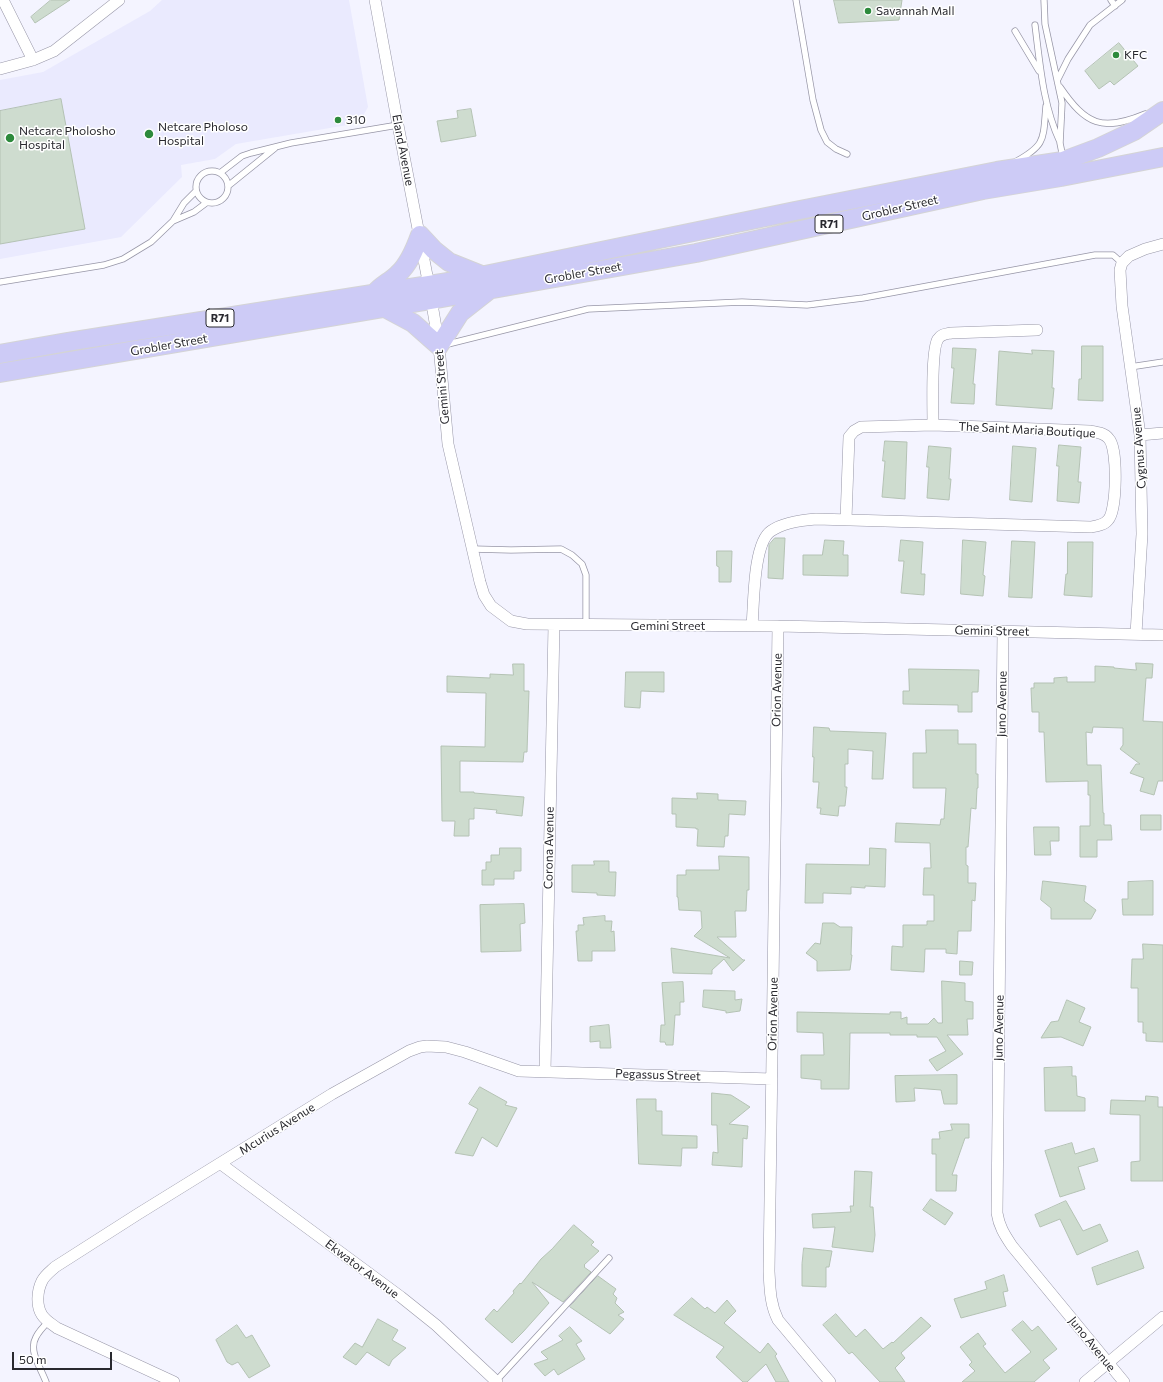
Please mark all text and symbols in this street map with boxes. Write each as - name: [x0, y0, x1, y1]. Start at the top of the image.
- place label: Savannah Mall: [876, 4, 954, 18]
- marker: Savannah Mall: [863, 6, 873, 16]
- place label: KFC: [1124, 48, 1147, 62]
- marker: KFC: [1111, 50, 1121, 60]
- place label: 310: [346, 113, 366, 127]
- street label: Eland Avenue: [389, 113, 417, 187]
- marker: 310: [333, 115, 343, 125]
- place label: Netcare Pholoso Hospital: [158, 120, 248, 148]
- place label: Netcare Pholosho Hospital: [19, 124, 116, 152]
- marker: Netcare Pholoso Hospital: [143, 128, 155, 140]
- marker: Netcare Pholosho Hospital: [4, 132, 16, 144]
- street label: Grobler Street: [860, 192, 940, 224]
- road number: R71: [815, 215, 843, 233]
- street label: Grobler Street: [543, 259, 623, 287]
- road number: R71: [206, 309, 234, 327]
- street label: Grobler Street: [129, 331, 209, 359]
- street label: Gemini Street: [432, 349, 452, 425]
- street label: Cygnus Avenue: [1129, 407, 1149, 489]
- street label: The Saint Maria Boutique: [958, 419, 1096, 441]
- street label: Gemini Street: [631, 619, 705, 633]
- street label: Gemini Street: [954, 623, 1030, 639]
- street label: Orion Avenue: [769, 653, 785, 727]
- street label: Juno Avenue: [994, 671, 1010, 737]
- street label: Corona Avenue: [541, 807, 557, 889]
- street label: Orion Avenue: [765, 977, 781, 1051]
- street label: Juno Avenue: [991, 995, 1007, 1061]
- street label: Pegassus Street: [615, 1066, 701, 1084]
- street label: Mcurius Avenue: [237, 1100, 317, 1158]
- street label: Ekwator Avenue: [322, 1237, 402, 1301]
- street label: Juno Avenue: [1065, 1314, 1119, 1374]
- scale bar: [14, 1344, 114, 1370]
- text: 50 m: [19, 1352, 47, 1366]

